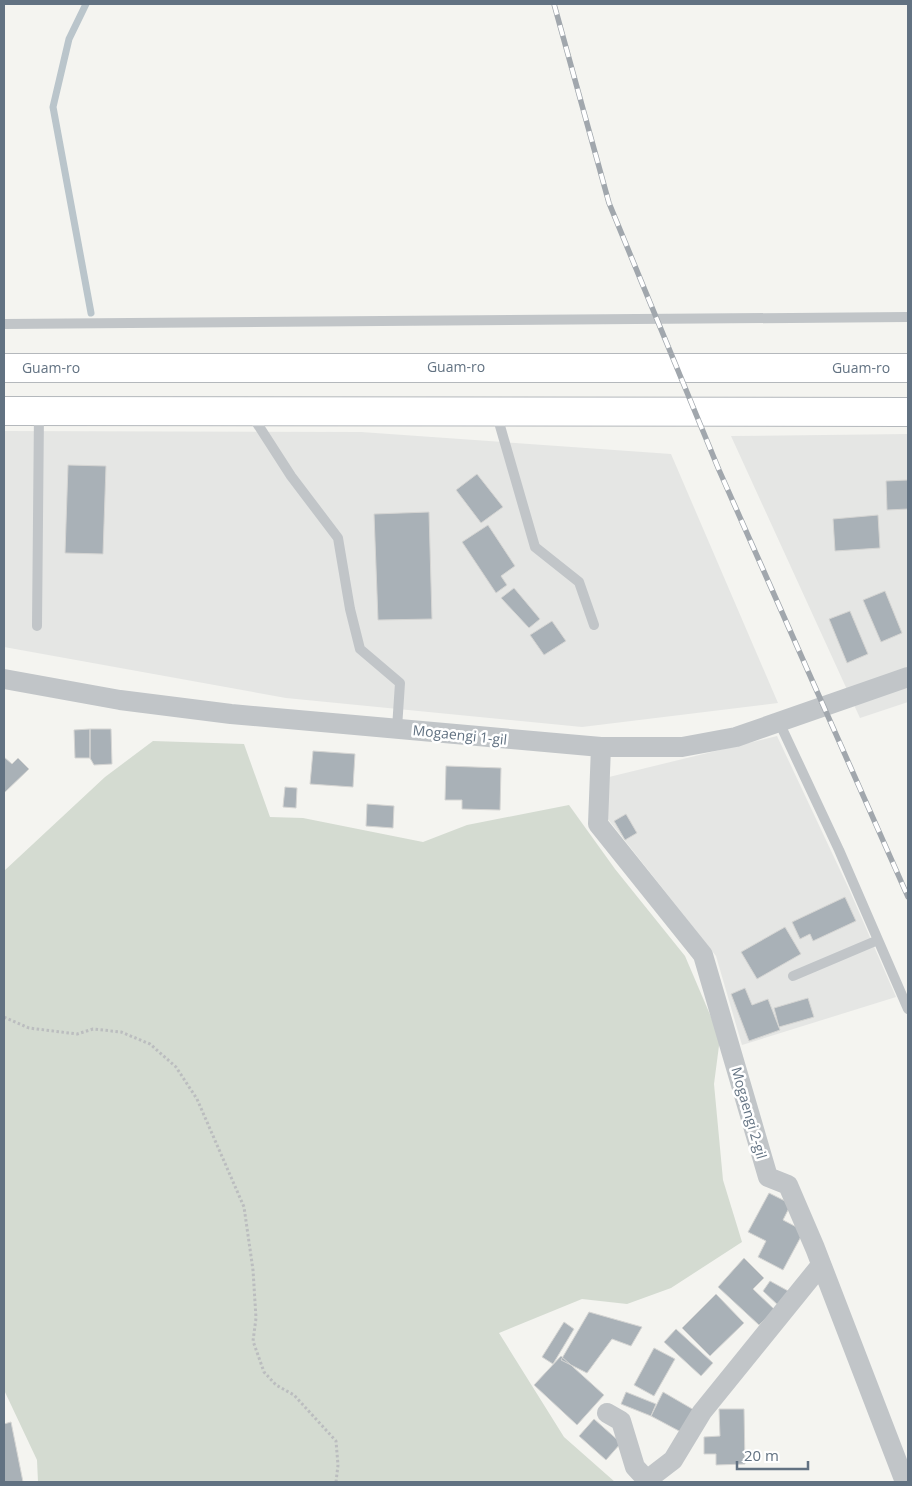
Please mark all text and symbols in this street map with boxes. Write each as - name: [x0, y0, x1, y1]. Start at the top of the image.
- street label: Guam-ro: [427, 357, 485, 376]
- street label: Guam-ro: [22, 358, 80, 377]
- street label: Guam-ro: [832, 358, 890, 377]
- street label: Mogaengi 1-gil: [412, 720, 508, 749]
- street label: Mogaengi 2-gil: [727, 1065, 772, 1161]
- scale bar: [737, 1438, 808, 1470]
- text: 20 m: [744, 1445, 779, 1465]

